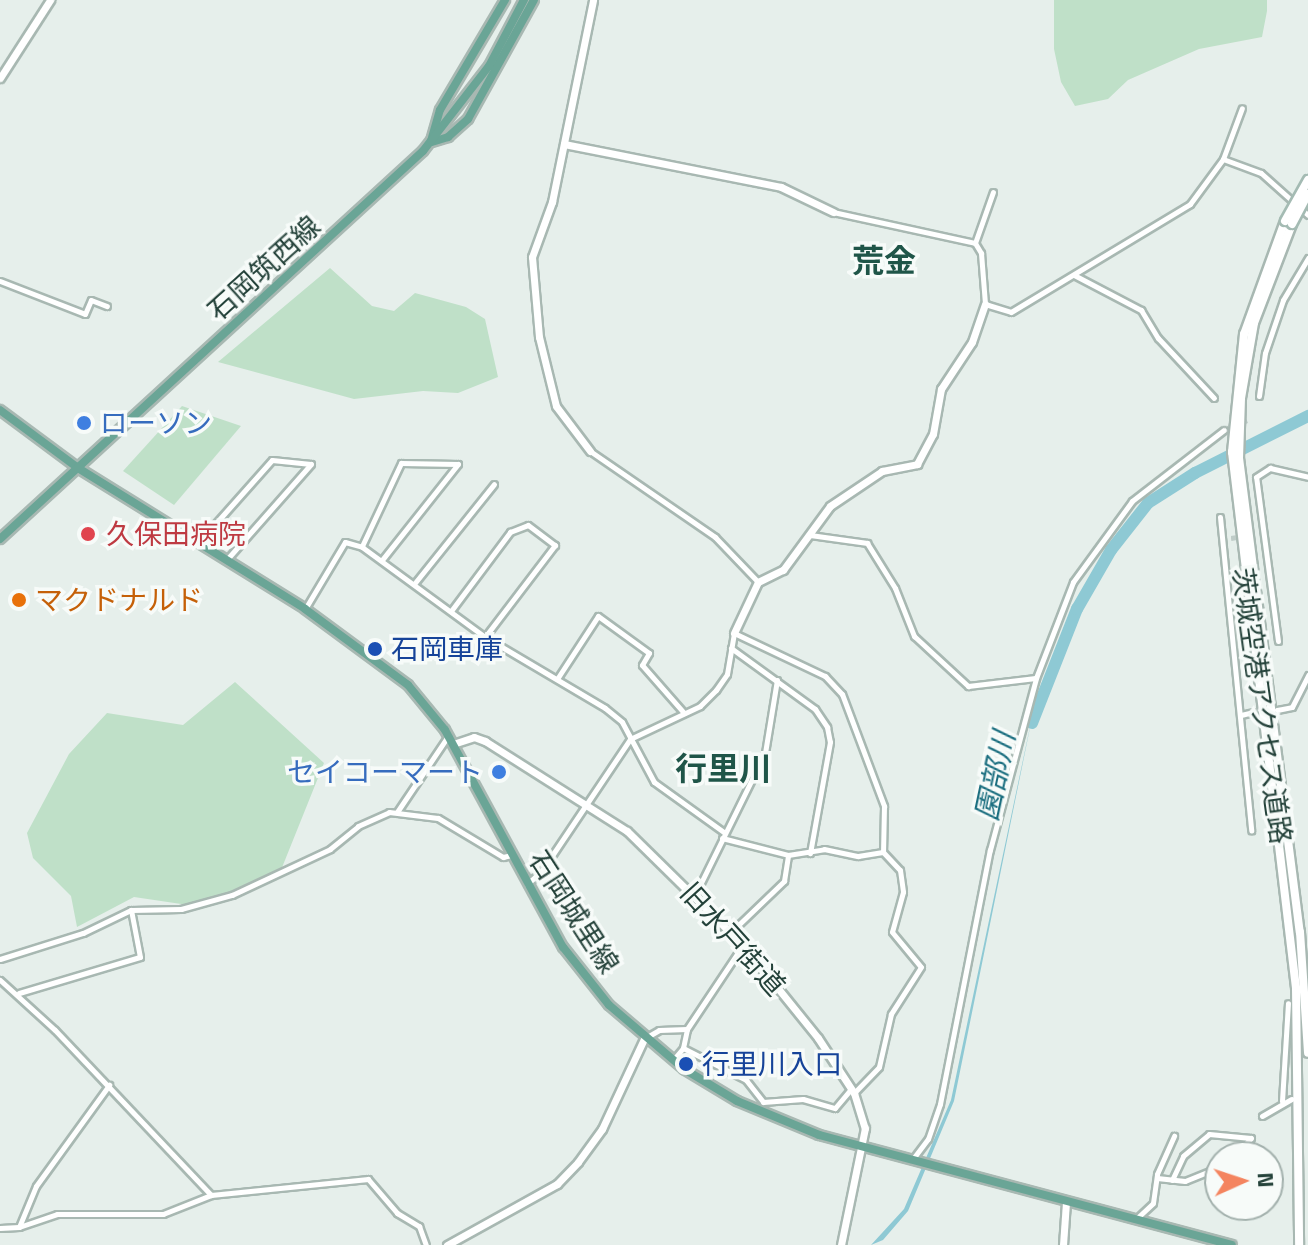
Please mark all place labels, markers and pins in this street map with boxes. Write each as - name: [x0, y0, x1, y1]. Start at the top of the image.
- place label: ローソン: [100, 406, 212, 440]
- marker: ローソン: [75, 414, 93, 432]
- place label: 久保田病院: [106, 517, 246, 551]
- marker: 久保田病院: [77, 523, 99, 545]
- place label: マクドナルド: [35, 583, 203, 617]
- marker: マクドナルド: [10, 591, 28, 609]
- place label: 石岡車庫: [391, 632, 503, 666]
- marker: 石岡車庫: [366, 640, 384, 658]
- place label: セイコーマート: [287, 755, 483, 789]
- marker: セイコーマート: [490, 763, 508, 781]
- place label: 行里川入口: [702, 1047, 842, 1081]
- marker: 行里川入口: [677, 1055, 695, 1073]

